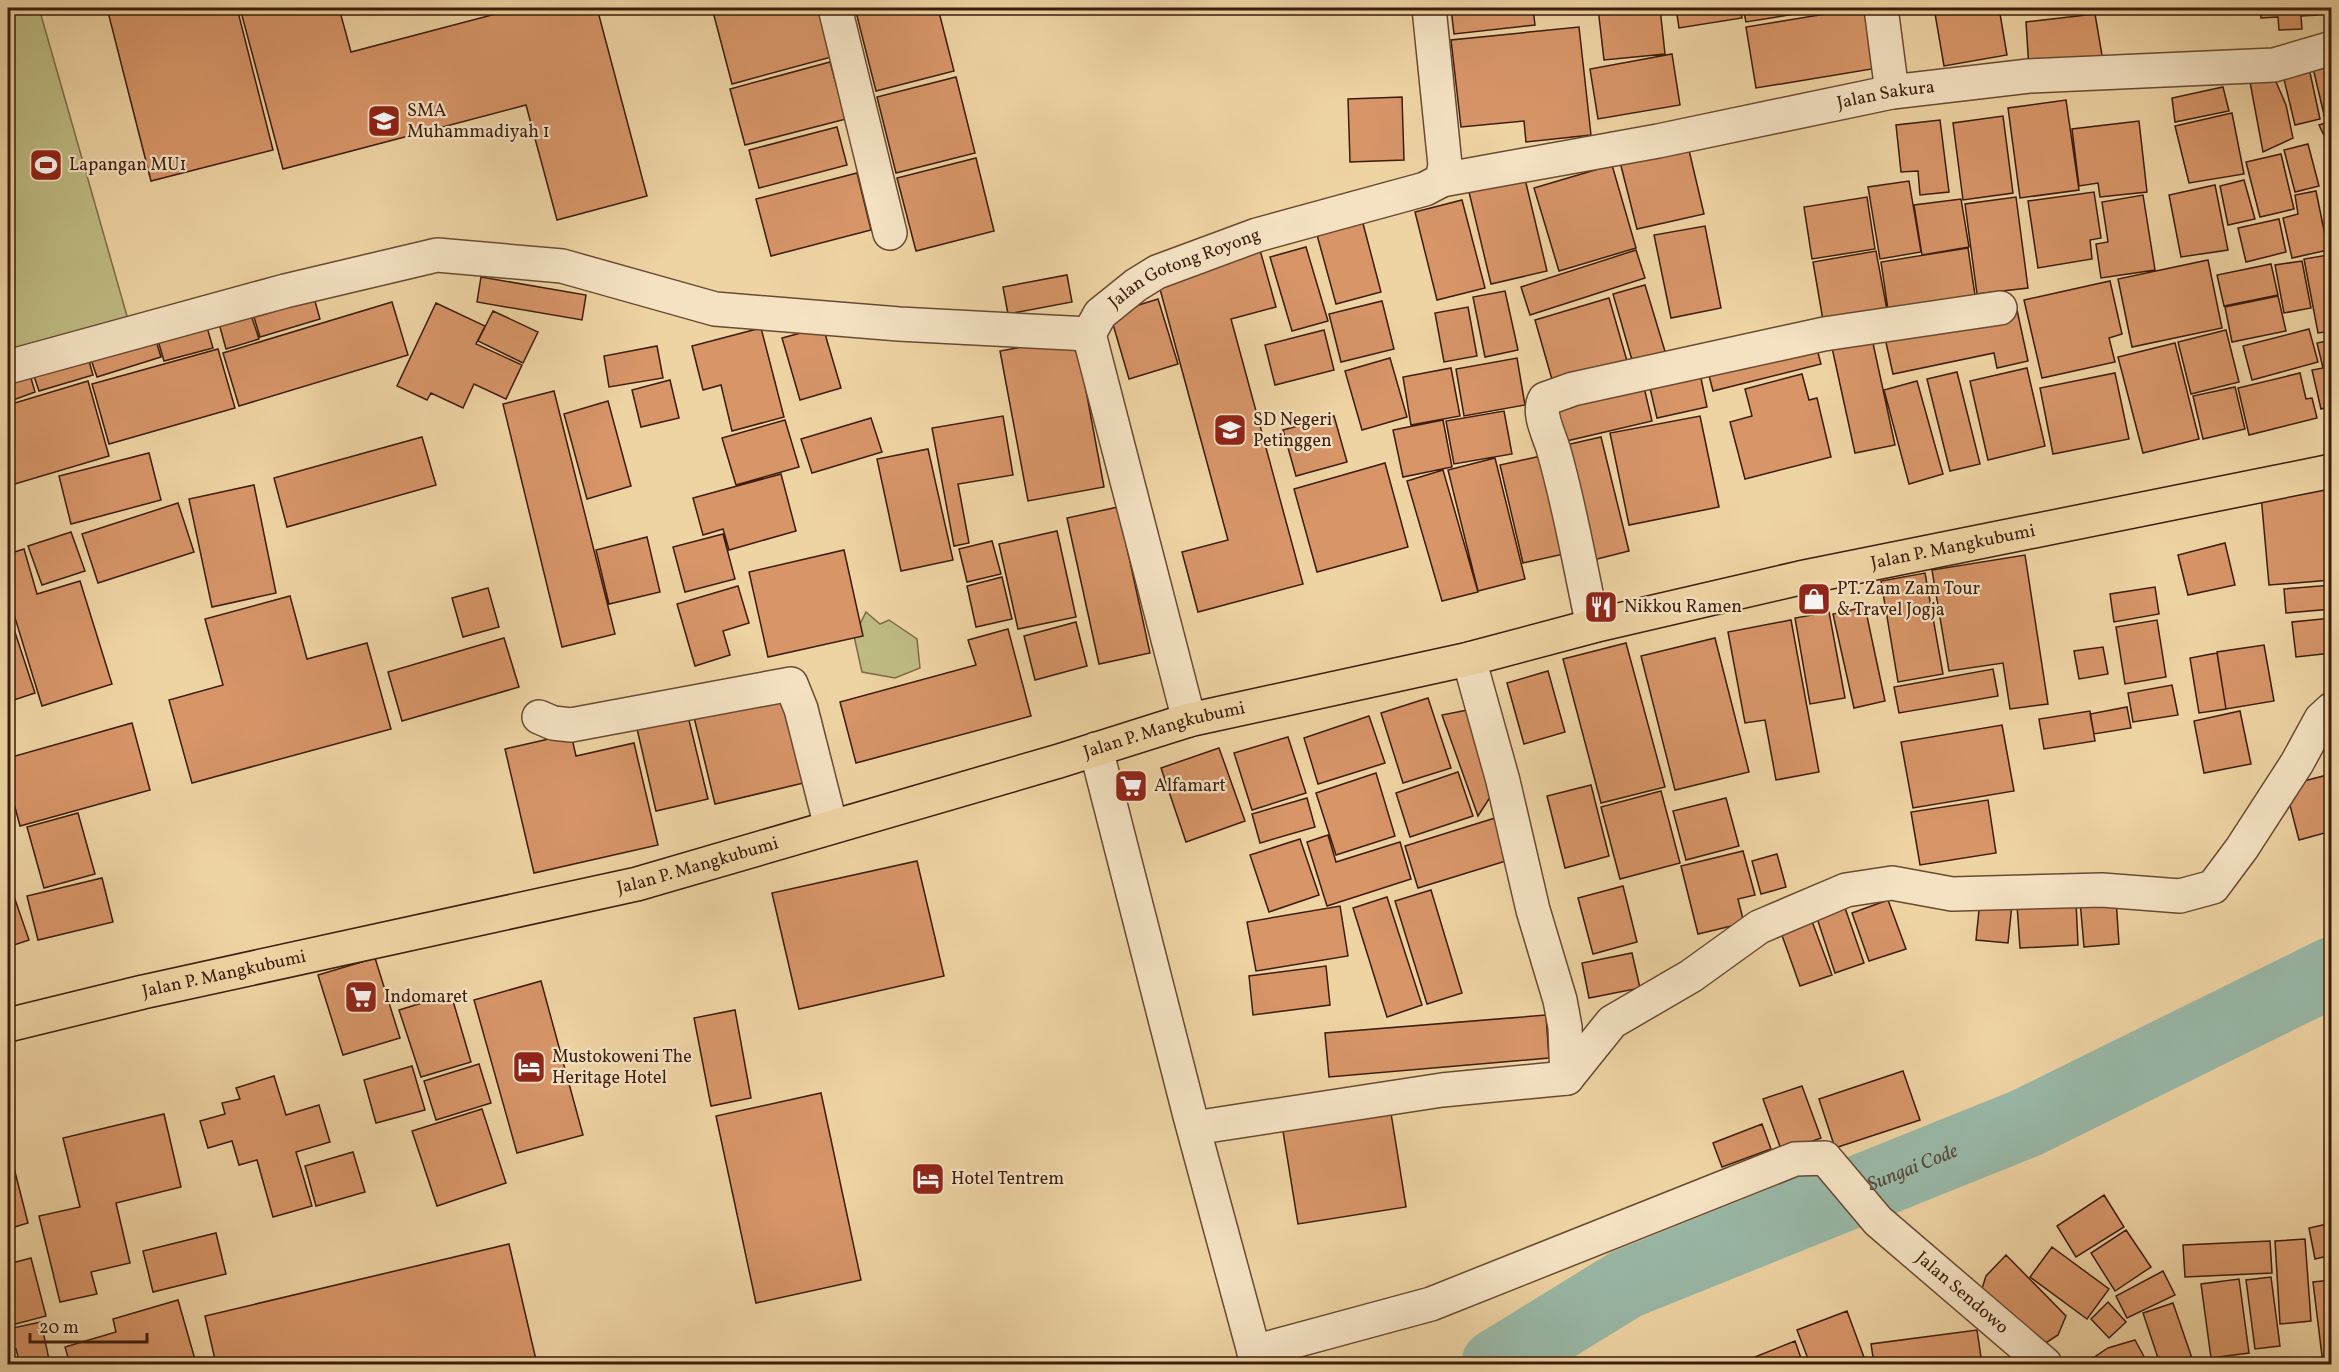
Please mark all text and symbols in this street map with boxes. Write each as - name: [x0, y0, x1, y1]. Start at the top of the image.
- street label: Jalan Sakura: [1835, 75, 1936, 116]
- place label: SMA Muhammadiyah 1: [407, 99, 550, 145]
- school or university icon: SMA Muhammadiyah 1: [366, 103, 402, 139]
- sports icon: Lapangan MU1: [28, 147, 64, 183]
- place label: Lapangan MU1: [69, 153, 186, 178]
- street label: Jalan Gotong Royong: [1103, 222, 1264, 315]
- place label: SD Negeri Petinggen: [1253, 408, 1332, 454]
- school or university icon: SD Negeri Petinggen: [1212, 412, 1248, 448]
- street label: Jalan P. Mangkubumi: [1869, 518, 2037, 576]
- place label: PT. Zam Zam Tour & Travel Jogja: [1837, 577, 1981, 623]
- shop icon: PT. Zam Zam Tour & Travel Jogja: [1796, 581, 1832, 617]
- restaurant icon: Nikkou Ramen: [1583, 589, 1619, 625]
- place label: Nikkou Ramen: [1624, 595, 1742, 620]
- street label: Jalan P. Mangkubumi: [1080, 696, 1247, 765]
- supermarket icon: Alfamart: [1113, 768, 1149, 804]
- place label: Alfamart: [1154, 774, 1226, 799]
- street label: Jalan P. Mangkubumi: [615, 831, 782, 901]
- street label: Jalan P. Mangkubumi: [140, 944, 308, 1004]
- supermarket icon: Indomaret: [343, 979, 379, 1015]
- place label: Indomaret: [384, 985, 468, 1010]
- place label: Mustokoweni The Heritage Hotel: [552, 1045, 692, 1091]
- hotel icon: Mustokoweni The Heritage Hotel: [511, 1049, 547, 1085]
- water label: Sungai Code: [1863, 1137, 1963, 1199]
- hotel icon: Hotel Tentrem: [910, 1161, 946, 1197]
- place label: Hotel Tentrem: [951, 1167, 1064, 1192]
- street label: Jalan Sendowo: [1910, 1246, 2014, 1340]
- scale bar: [30, 1306, 147, 1344]
- text: 20 m: [39, 1316, 79, 1341]

